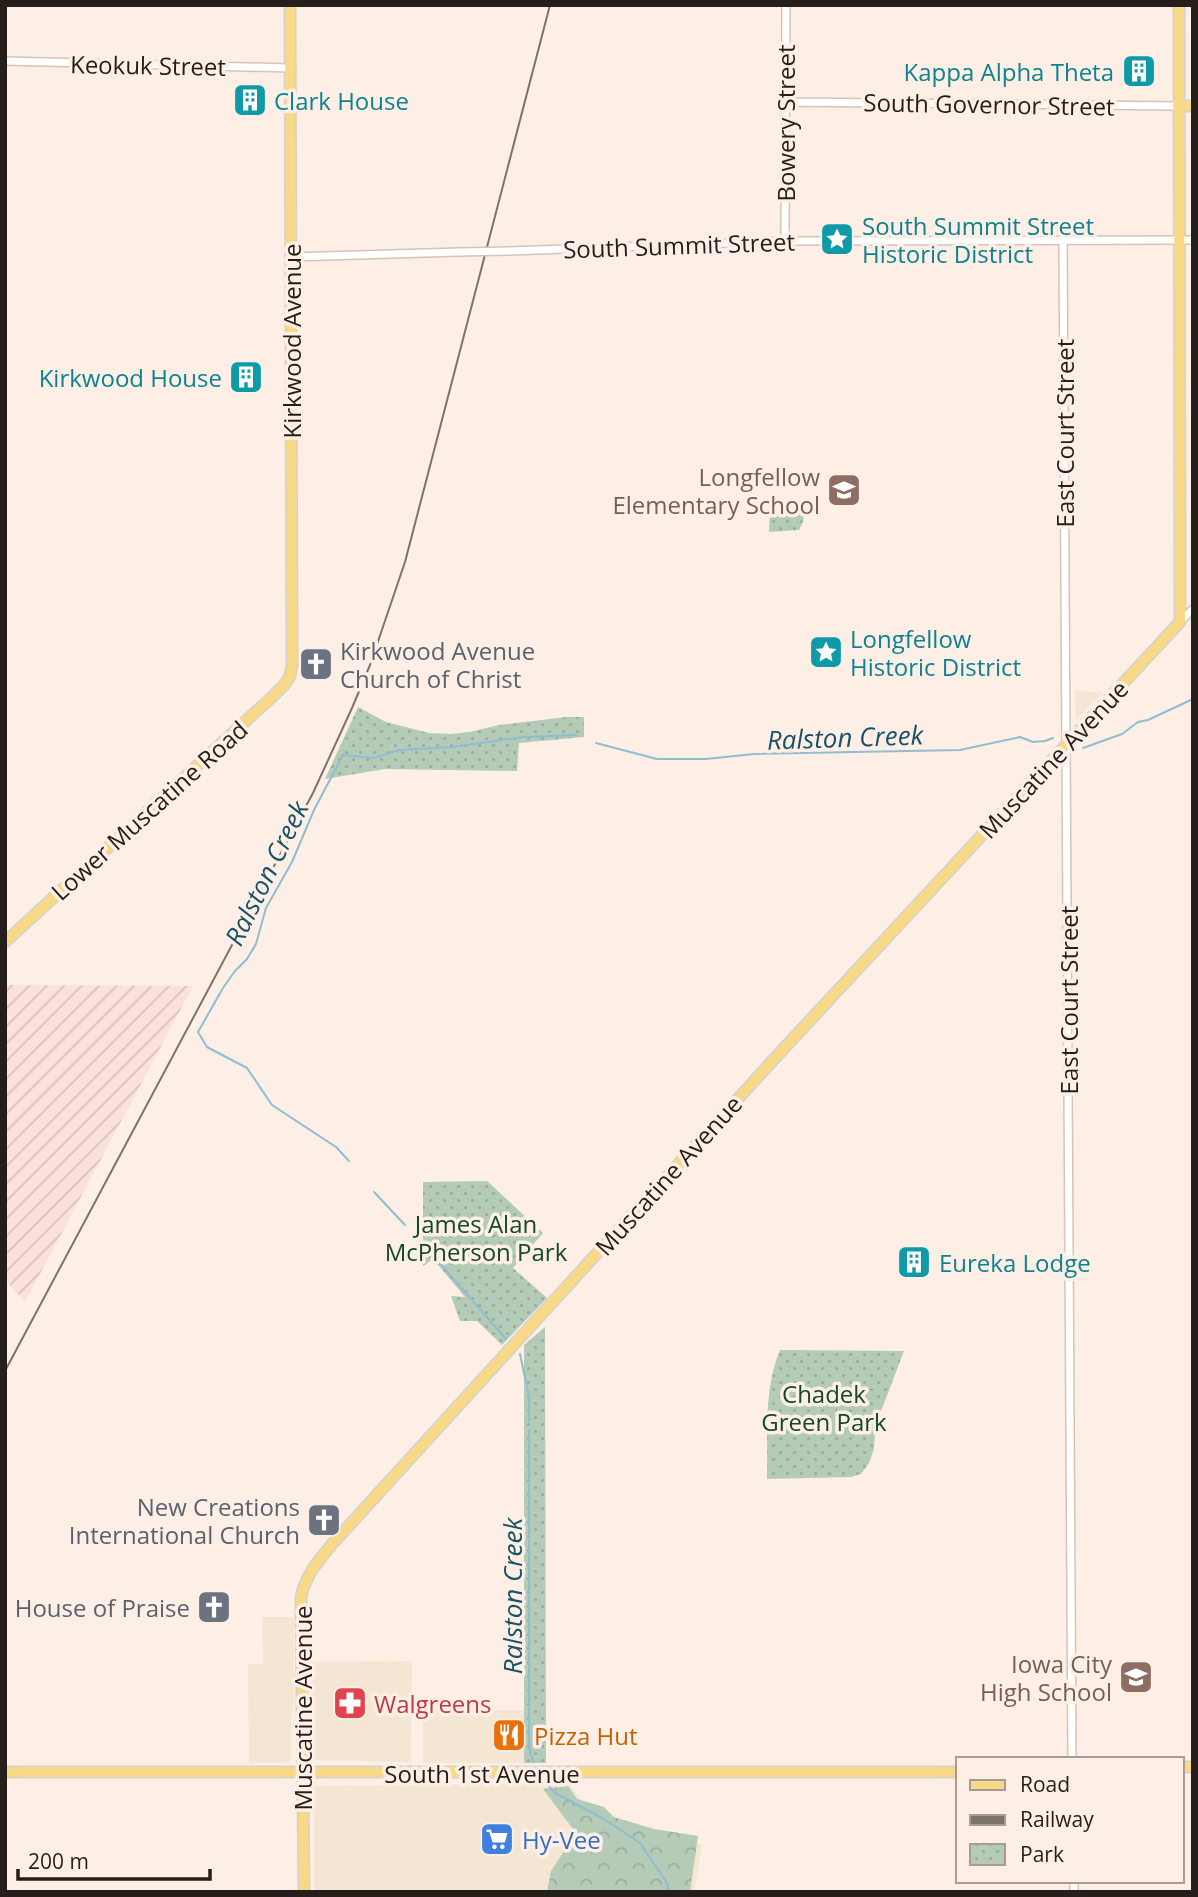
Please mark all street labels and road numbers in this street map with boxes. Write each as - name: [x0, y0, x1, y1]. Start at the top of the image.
- street label: Bowery Street: [769, 44, 802, 202]
- street label: Keokuk Street: [70, 47, 226, 83]
- street label: South Governor Street: [863, 85, 1115, 123]
- street label: South Summit Street: [562, 224, 796, 266]
- street label: Kirkwood Avenue: [275, 243, 308, 439]
- street label: East Court Street: [1048, 339, 1081, 527]
- street label: Muscatine Avenue: [971, 673, 1135, 845]
- street label: Lower Muscatine Road: [44, 713, 254, 907]
- street label: East Court Street: [1052, 906, 1085, 1094]
- street label: Muscatine Avenue: [587, 1088, 749, 1262]
- street label: Muscatine Avenue: [286, 1605, 319, 1811]
- street label: South 1st Avenue: [384, 1757, 580, 1790]

